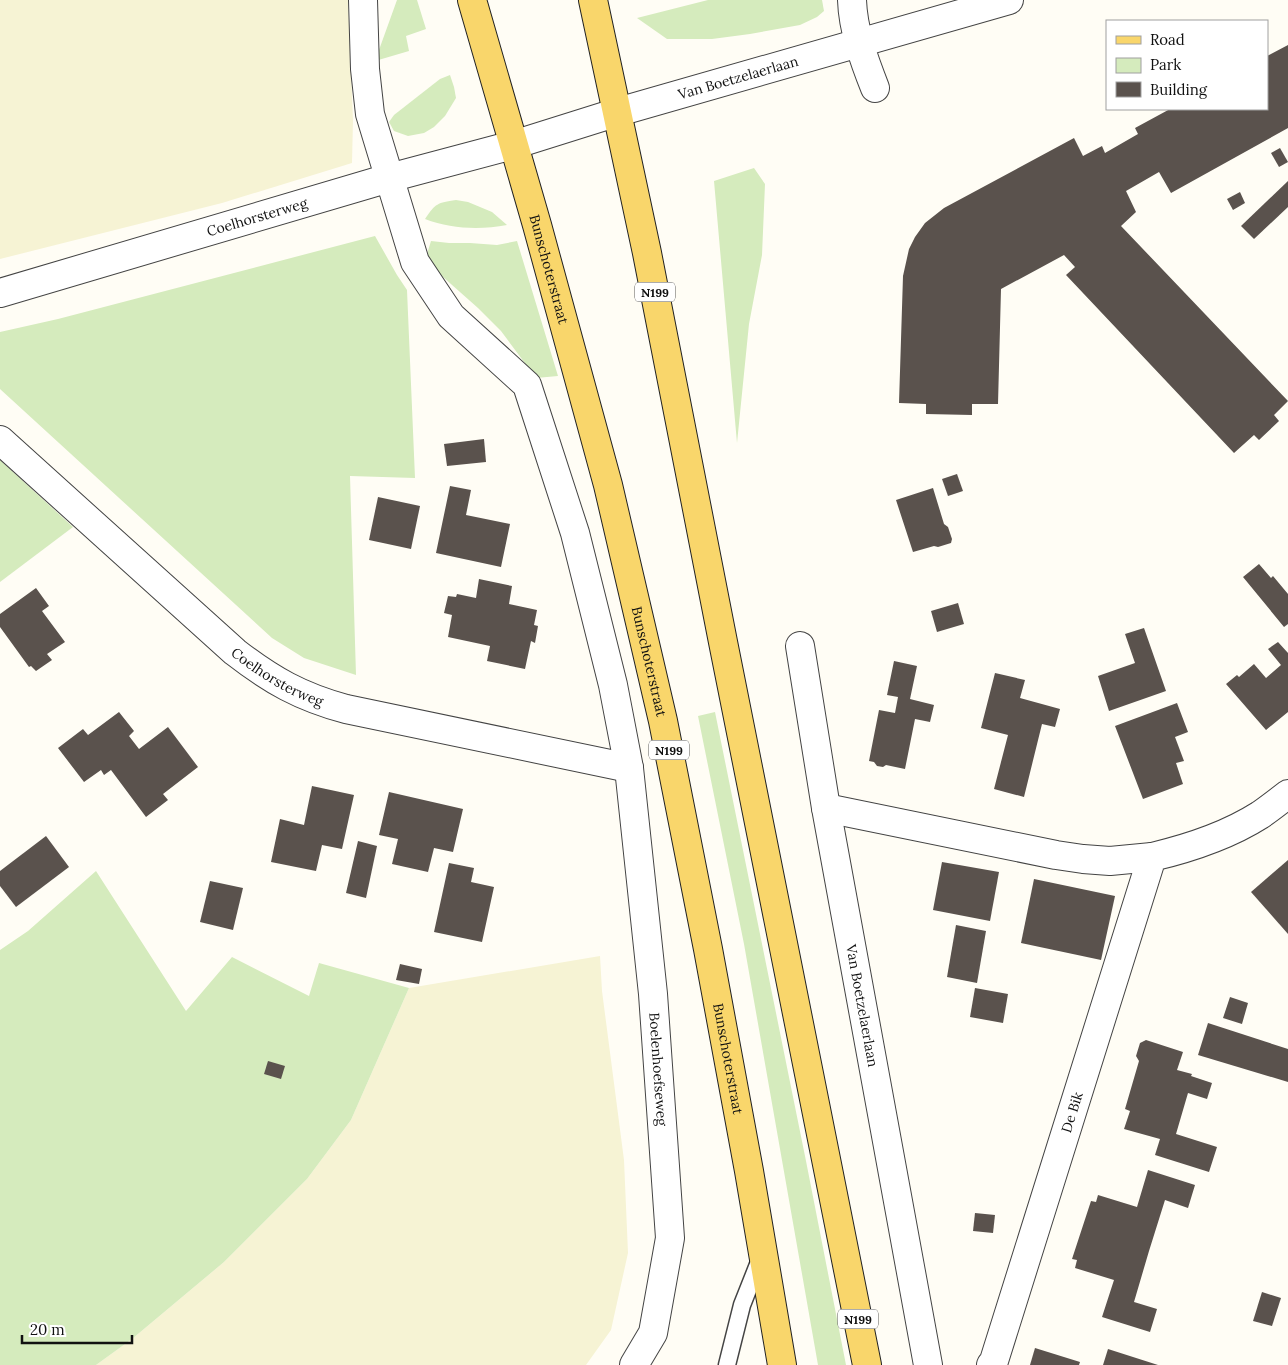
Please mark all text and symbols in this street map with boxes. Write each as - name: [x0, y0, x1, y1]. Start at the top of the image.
- legend: [1106, 20, 1268, 110]
- text: Road: [1150, 30, 1185, 49]
- street label: Van Boetzelaerlaan: [675, 52, 801, 104]
- text: Park: [1150, 55, 1181, 74]
- text: Building: [1150, 80, 1208, 99]
- street label: Coelhorsterweg: [205, 194, 310, 240]
- street label: Bunschoterstraat: [525, 212, 573, 327]
- road number: N199: [635, 282, 675, 302]
- street label: Bunschoterstraat: [628, 605, 671, 719]
- street label: Coelhorsterweg: [228, 643, 326, 710]
- road number: N199: [649, 740, 689, 760]
- street label: Van Boetzelaerlaan: [842, 942, 882, 1069]
- street label: Bunschoterstraat: [709, 1002, 747, 1116]
- street label: Boelenhoefseweg: [645, 1012, 671, 1127]
- street label: De Bik: [1057, 1089, 1087, 1135]
- road number: N199: [838, 1310, 878, 1328]
- scale bar: [22, 1312, 132, 1344]
- text: 20 m: [30, 1320, 65, 1339]

